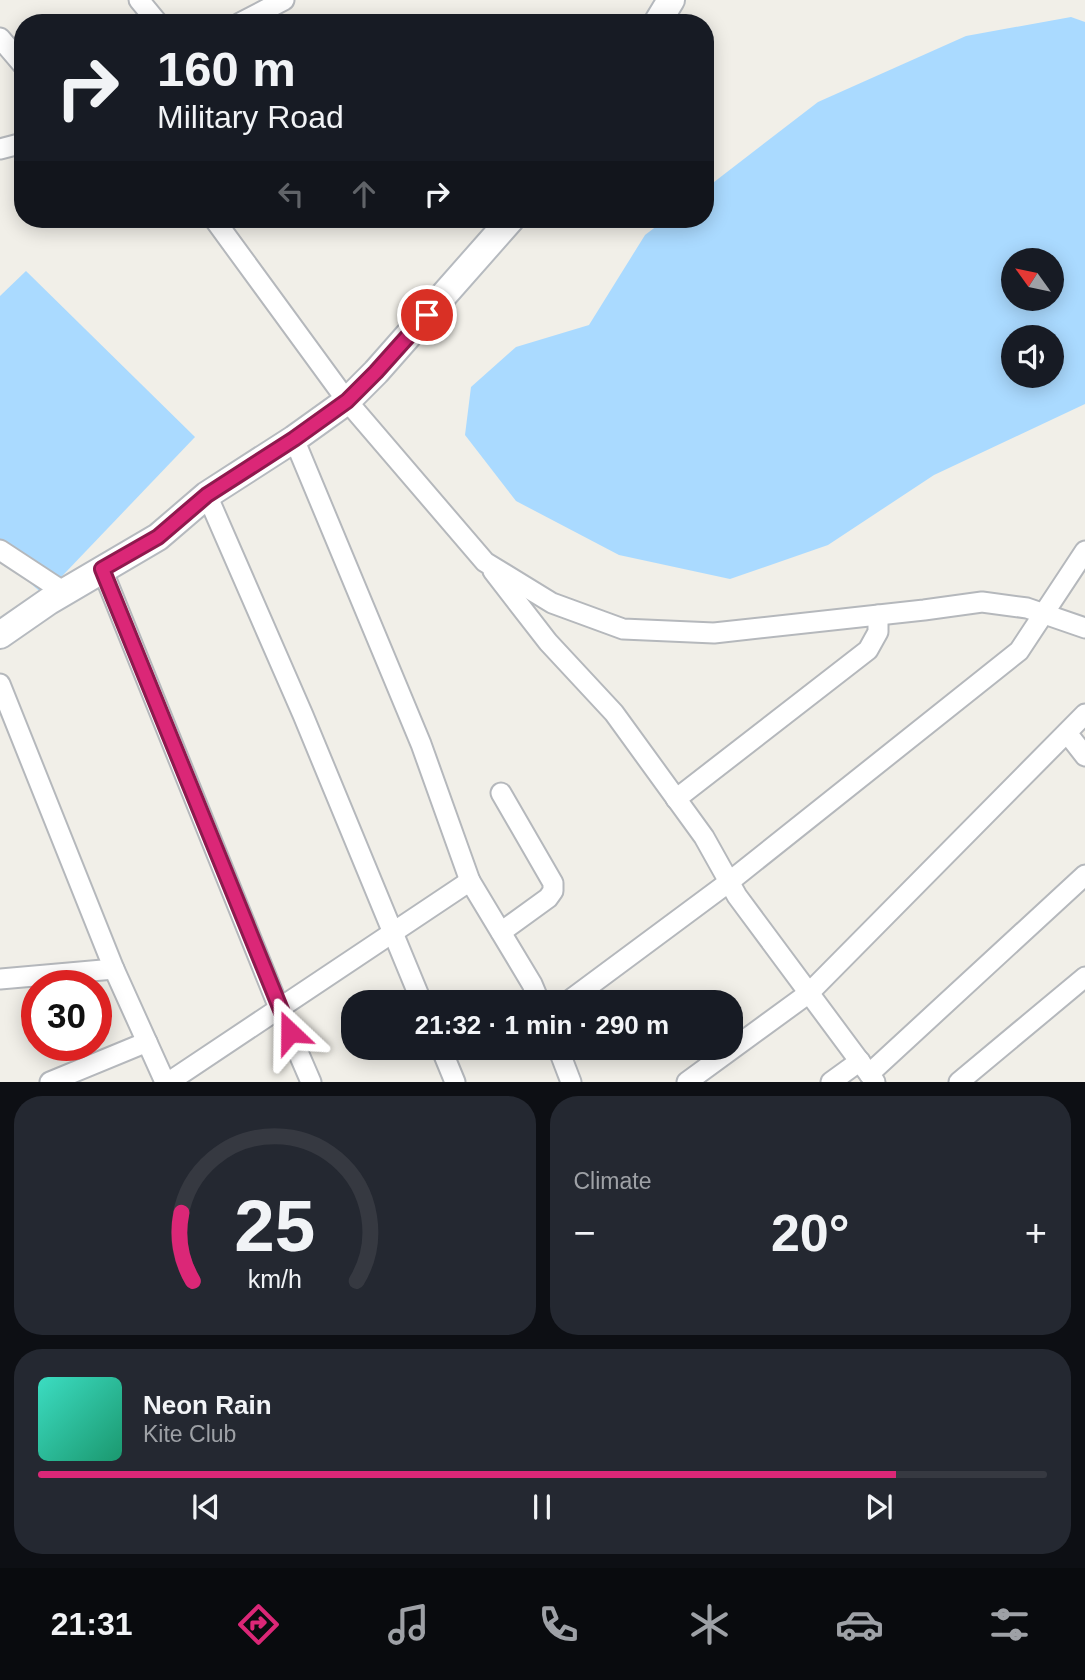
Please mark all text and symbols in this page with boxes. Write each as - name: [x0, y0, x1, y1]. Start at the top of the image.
- icon: right: [42, 42, 133, 133]
- text: 160 m: [157, 42, 296, 96]
- text: Military Road: [157, 99, 344, 135]
- icon: left: [272, 175, 310, 213]
- icon: ahead: [345, 175, 383, 213]
- icon: right: [418, 175, 456, 213]
- north arrow: [1001, 248, 1064, 312]
- map controls: [1001, 248, 1064, 388]
- pin: [397, 285, 457, 345]
- icon: arrive: [408, 296, 446, 334]
- button: sound: [1001, 325, 1064, 388]
- speed limit sign: 30: [21, 970, 112, 1061]
- position arrow: [253, 995, 327, 1069]
- text: 21:32 · 1 min · 290 m: [415, 1010, 669, 1040]
- text: Climate: [574, 1168, 651, 1194]
- text: 25: [234, 1186, 315, 1267]
- text: 20°: [771, 1204, 850, 1262]
- text: −: [574, 1212, 596, 1254]
- text: +: [1025, 1212, 1047, 1254]
- text: km/h: [248, 1265, 302, 1293]
- text: Neon Rain: [143, 1390, 272, 1420]
- text: Kite Club: [143, 1421, 236, 1447]
- icon: previous: [187, 1488, 225, 1526]
- icon: pause: [523, 1488, 561, 1526]
- icon: next: [860, 1488, 898, 1526]
- icon: directions: [234, 1600, 283, 1649]
- icon: music: [384, 1600, 433, 1649]
- icon: phone: [534, 1600, 583, 1649]
- icon: climate: [685, 1600, 734, 1649]
- icon: car: [835, 1600, 884, 1649]
- icon: filters: [985, 1600, 1034, 1649]
- text: 21:31: [51, 1606, 132, 1642]

